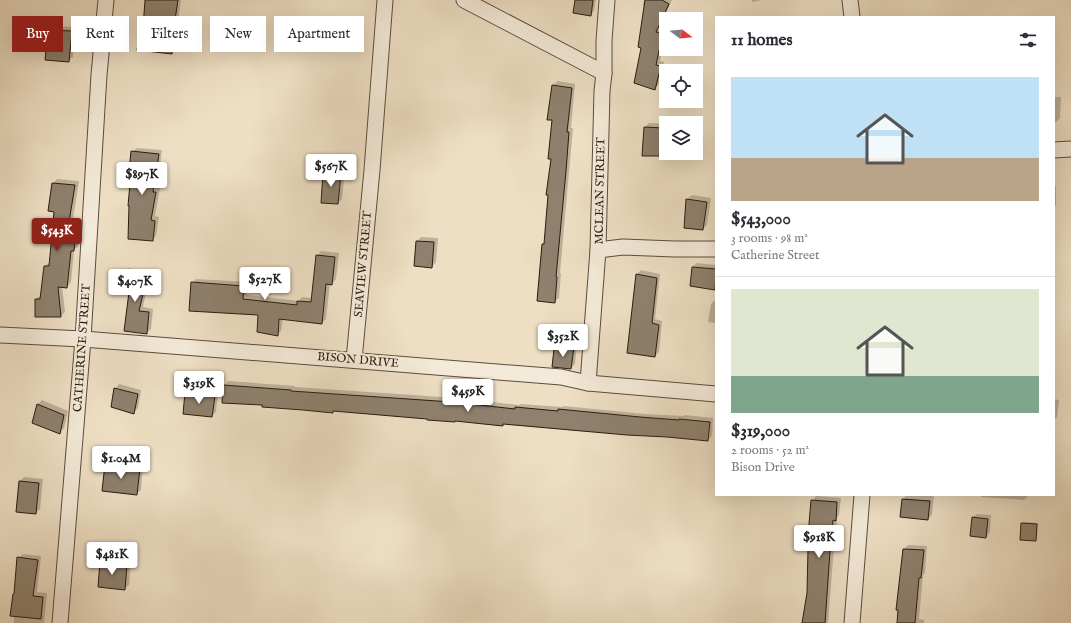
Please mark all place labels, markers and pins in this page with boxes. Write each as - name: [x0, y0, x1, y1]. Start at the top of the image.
- pin: $567K: [303, 154, 359, 188]
- pin: $897K: [114, 162, 170, 196]
- pin: $543K: [29, 218, 85, 252]
- pin: $527K: [237, 267, 293, 301]
- pin: $407K: [107, 269, 163, 303]
- pin: $352K: [535, 324, 591, 358]
- pin: $319K: [171, 371, 227, 405]
- pin: $459K: [440, 379, 496, 413]
- pin: $1.04M: [88, 446, 154, 480]
- pin: $918K: [791, 525, 847, 559]
- pin: $481K: [84, 542, 140, 576]

